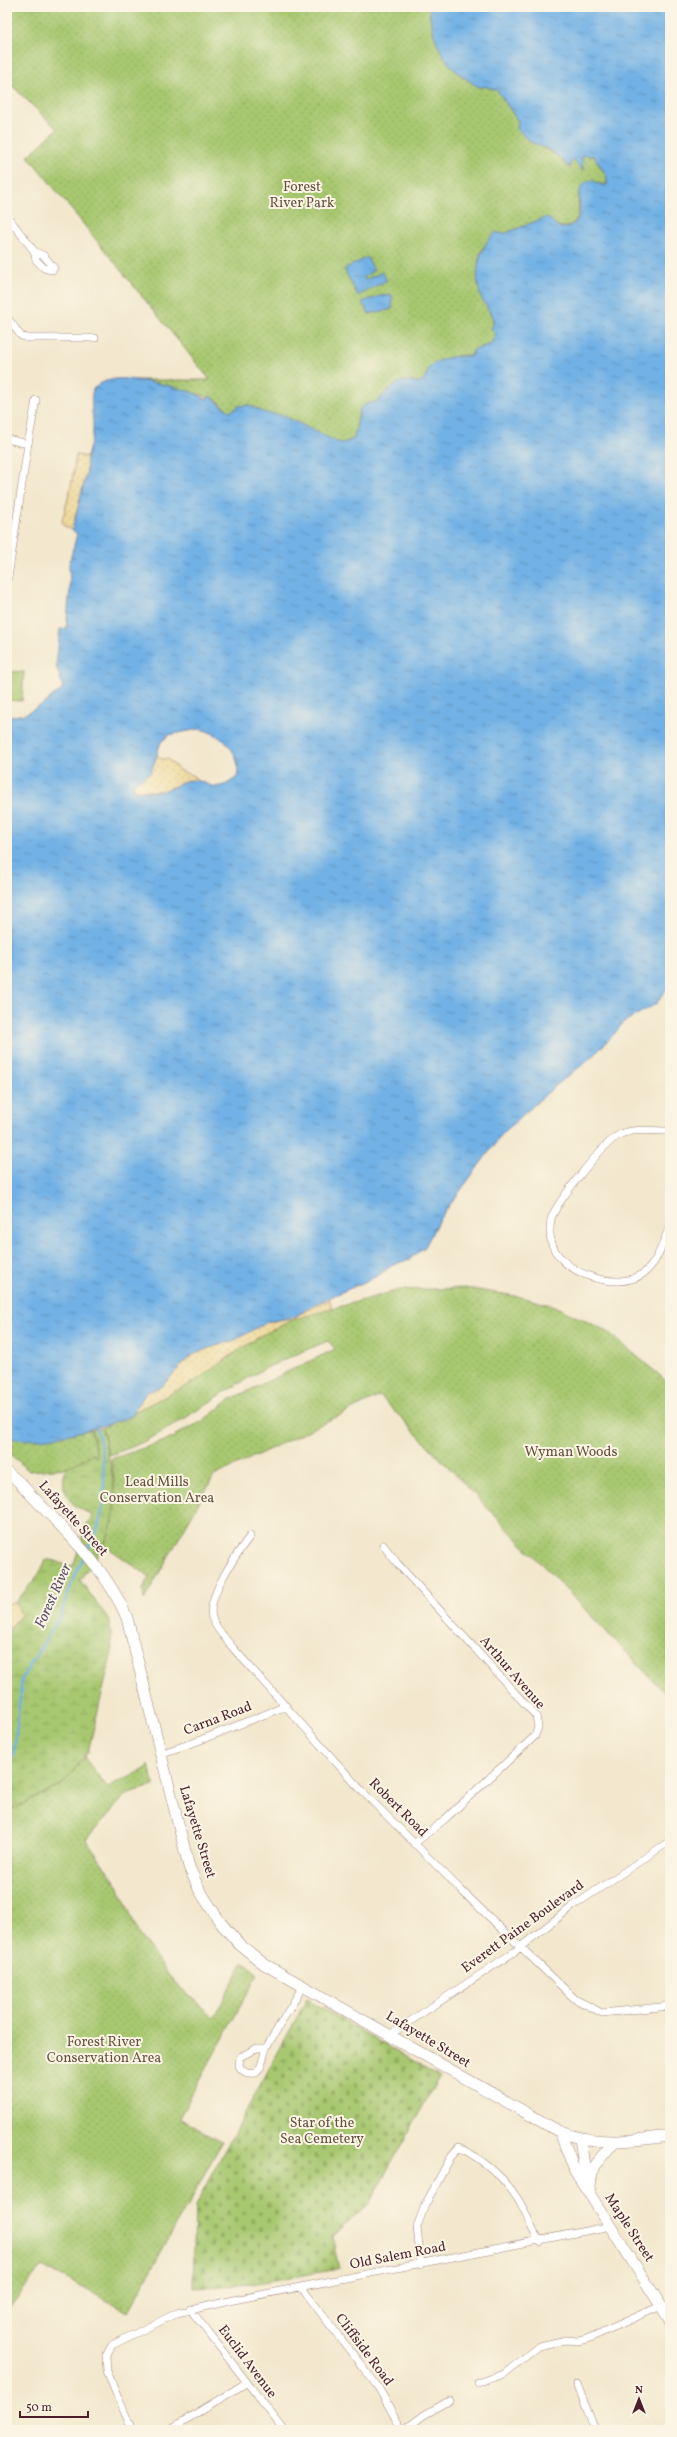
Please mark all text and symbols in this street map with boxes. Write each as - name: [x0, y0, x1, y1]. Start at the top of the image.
- park label: Forest River Park: [270, 178, 335, 213]
- park label: Wyman Woods: [525, 1443, 617, 1462]
- park label: Lead Mills Conservation Area: [100, 1473, 214, 1508]
- street label: Lafayette Street: [34, 1477, 112, 1561]
- water label: Forest River: [30, 1560, 78, 1632]
- street label: Arthur Avenue: [475, 1632, 549, 1714]
- street label: Carna Road: [181, 1697, 255, 1741]
- street label: Robert Road: [364, 1774, 432, 1842]
- street label: Lafayette Street: [174, 1783, 220, 1881]
- street label: Everett Paine Boulevard: [458, 1876, 588, 1978]
- street label: Lafayette Street: [382, 2007, 474, 2073]
- park label: Forest River Conservation Area: [47, 2033, 161, 2068]
- park label: Star of the Sea Cemetery: [280, 2114, 364, 2149]
- street label: Maple Street: [600, 2190, 658, 2266]
- street label: Old Salem Road: [348, 2237, 448, 2275]
- street label: Cliffside Road: [331, 2310, 398, 2390]
- street label: Euclid Avenue: [213, 2321, 281, 2403]
- north arrow: [619, 2379, 659, 2419]
- text: N: [635, 2383, 643, 2398]
- scale bar: [20, 2393, 88, 2419]
- text: 50 m: [26, 2400, 52, 2416]

